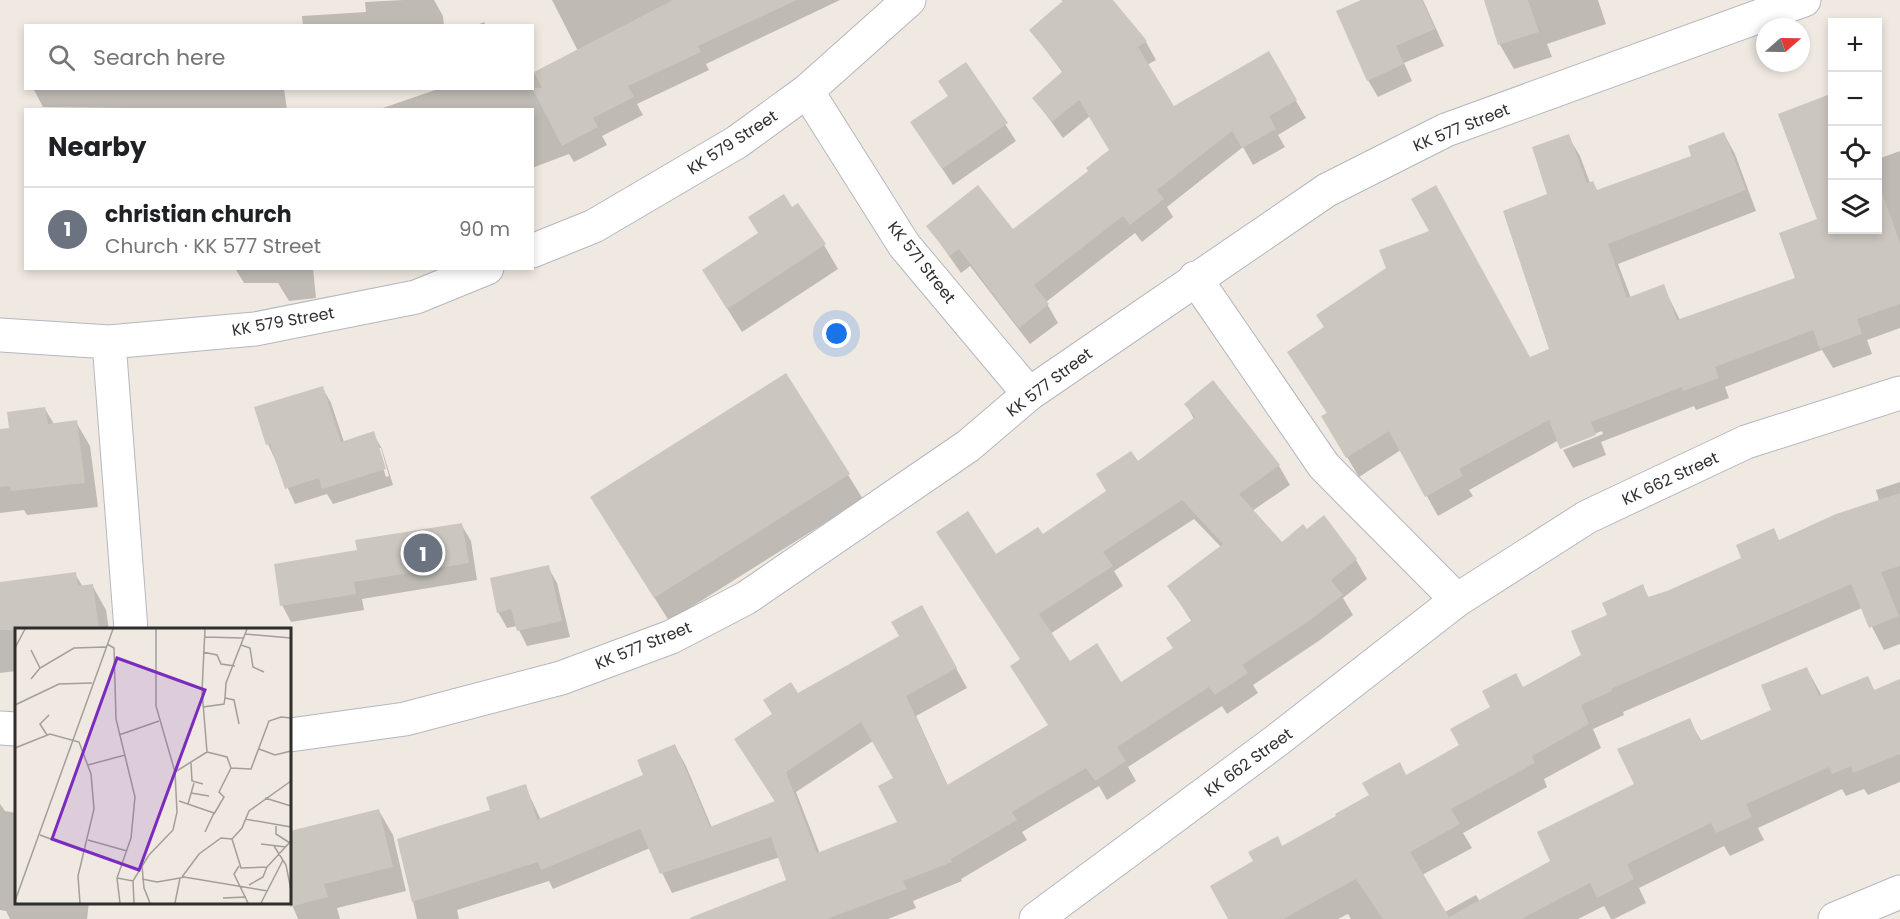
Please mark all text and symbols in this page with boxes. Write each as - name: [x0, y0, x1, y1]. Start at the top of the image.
- north arrow: [1756, 18, 1810, 72]
- map controls: [1828, 18, 1882, 234]
- button: +: [1828, 18, 1882, 72]
- search box: [24, 24, 534, 90]
- icon: search: [45, 41, 78, 74]
- text: Search here: [93, 42, 226, 73]
- button: −: [1828, 72, 1882, 126]
- street label: KK 577 Street: [1410, 98, 1513, 157]
- street label: KK 579 Street: [683, 105, 782, 180]
- button: locate: [1828, 126, 1882, 180]
- text: Nearby: [48, 129, 146, 165]
- button: layers: [1828, 180, 1882, 234]
- text: christian church: [105, 199, 292, 230]
- text: 1: [64, 215, 71, 243]
- text: 90 m: [459, 215, 510, 243]
- street label: KK 571 Street: [882, 216, 961, 308]
- text: Church · KK 577 Street: [105, 232, 321, 260]
- street label: KK 579 Street: [230, 301, 336, 342]
- your location: [822, 319, 851, 348]
- street label: KK 577 Street: [1002, 342, 1097, 422]
- street label: KK 662 Street: [1618, 446, 1722, 511]
- pin: 1: [404, 530, 442, 576]
- street label: KK 577 Street: [592, 616, 695, 675]
- inset map: [15, 628, 291, 904]
- street label: KK 662 Street: [1199, 722, 1297, 802]

